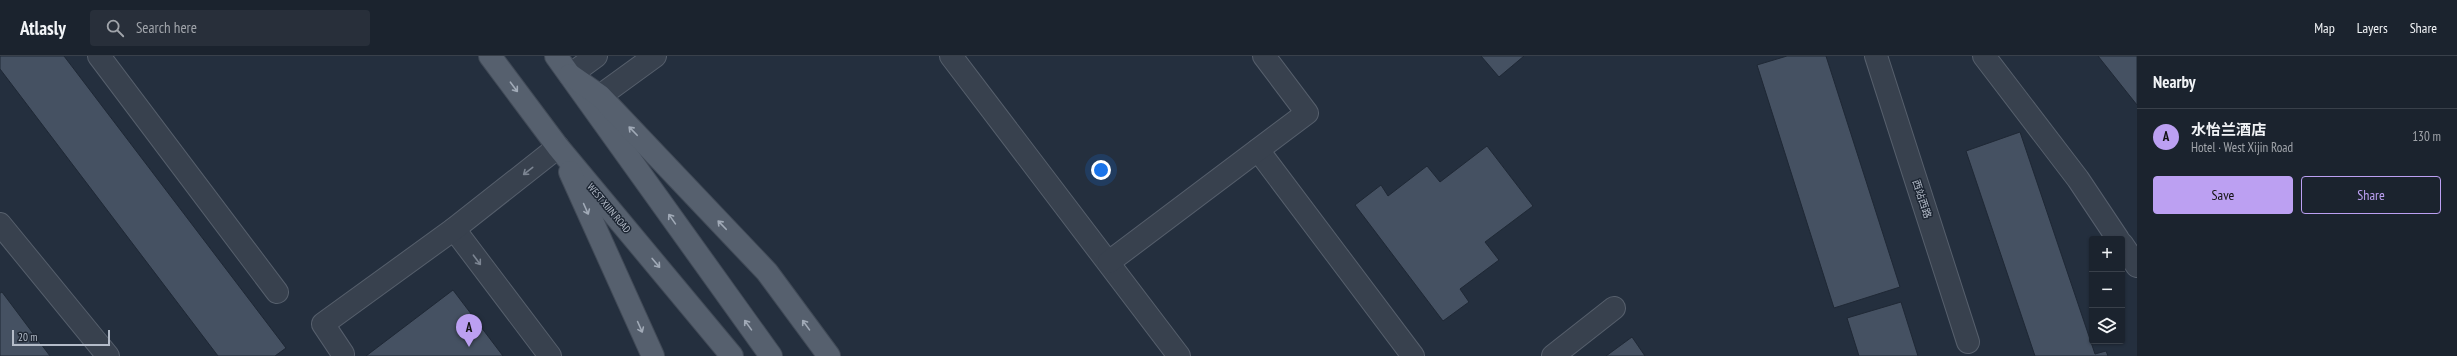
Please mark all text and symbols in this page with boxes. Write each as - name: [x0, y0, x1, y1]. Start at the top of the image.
- search box: [90, 10, 370, 46]
- text: Atlasly: [20, 16, 66, 40]
- icon: search: [104, 17, 126, 39]
- text: Search here: [136, 18, 197, 37]
- text: Map: [2314, 19, 2335, 37]
- text: Layers: [2357, 19, 2388, 37]
- text: Share: [2410, 19, 2437, 37]
- text: Nearby: [2153, 71, 2196, 93]
- one-way arrow: [509, 82, 518, 93]
- text: 水怡兰酒店: [2191, 120, 2266, 139]
- one-way arrow: [628, 126, 638, 136]
- text: A: [2163, 128, 2169, 145]
- text: 130 m: [2412, 128, 2441, 145]
- text: Hotel · West Xijin Road: [2191, 139, 2293, 156]
- your location: [1091, 160, 1111, 180]
- one-way arrow: [522, 167, 533, 176]
- button: Save: [2153, 176, 2293, 214]
- button: Share: [2301, 176, 2441, 214]
- street label: 西站西路: [1910, 178, 1934, 220]
- street label: WEST XIJIN ROAD: [585, 181, 633, 235]
- one-way arrow: [583, 202, 590, 214]
- one-way arrow: [668, 213, 677, 224]
- one-way arrow: [718, 220, 727, 230]
- map controls: [2089, 236, 2125, 344]
- button: +: [2089, 236, 2125, 272]
- one-way arrow: [473, 255, 481, 266]
- one-way arrow: [651, 258, 660, 269]
- button: −: [2089, 272, 2125, 308]
- button: layers: [2089, 308, 2125, 344]
- pin: A: [456, 314, 482, 347]
- one-way arrow: [744, 319, 752, 330]
- one-way arrow: [802, 319, 810, 330]
- one-way arrow: [637, 321, 644, 333]
- scale bar: [12, 328, 110, 347]
- text: 20 m: [18, 330, 37, 344]

